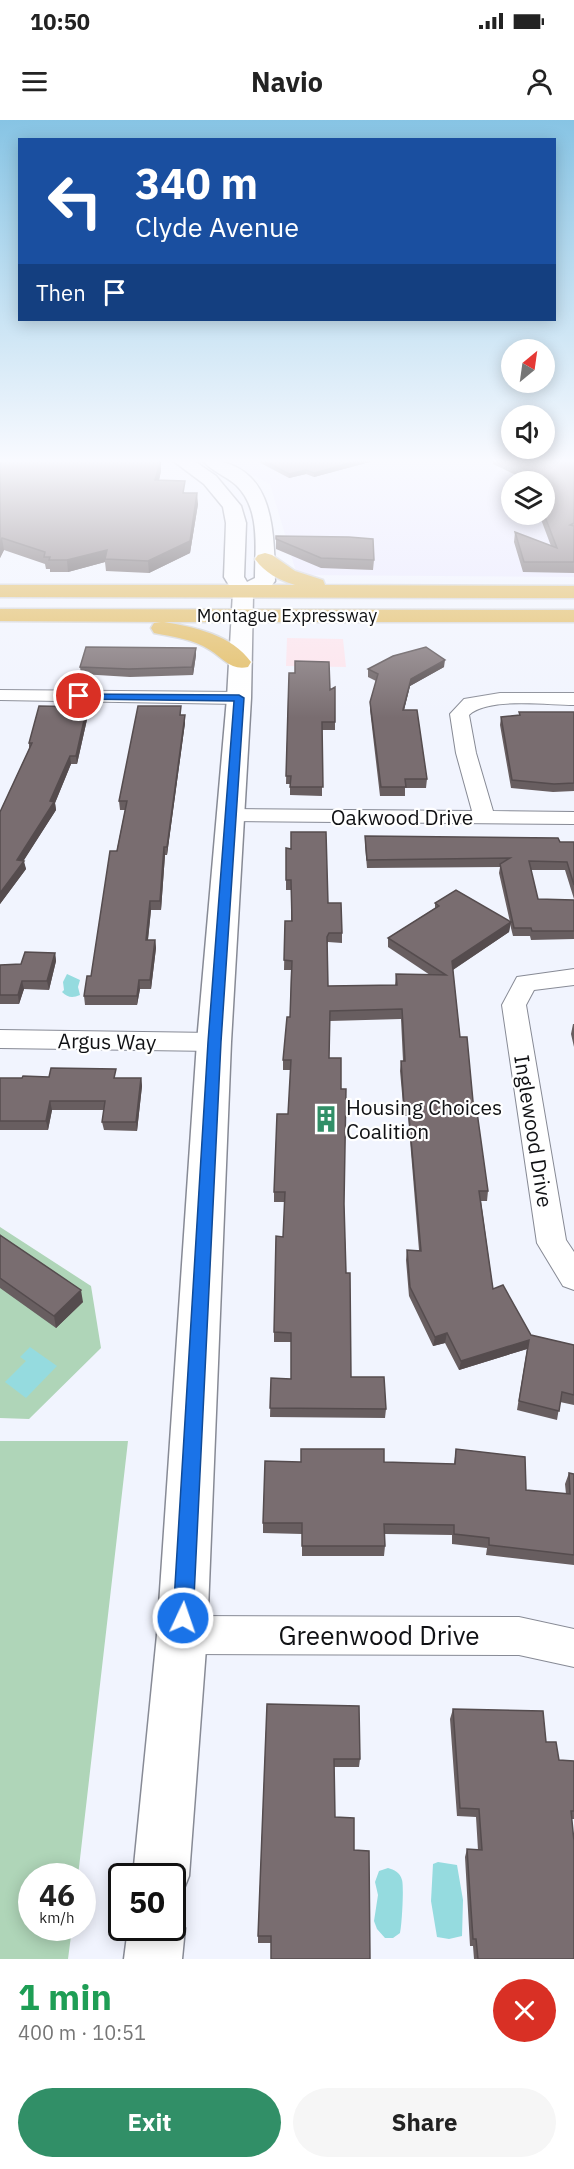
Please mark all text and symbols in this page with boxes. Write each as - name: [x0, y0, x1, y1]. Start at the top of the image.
- text: 10:50: [30, 7, 90, 36]
- text: Navio: [251, 64, 323, 99]
- icon: menu: [18, 65, 51, 98]
- icon: person: [523, 65, 556, 98]
- text: 340 m: [135, 156, 258, 211]
- icon: left: [36, 162, 114, 240]
- text: Clyde Avenue: [135, 209, 299, 244]
- icon: arrive: [98, 276, 131, 309]
- text: Then: [36, 278, 86, 307]
- north arrow: [501, 339, 555, 393]
- map controls: [501, 339, 555, 525]
- button: sound: [501, 405, 555, 459]
- button: layers: [501, 471, 555, 525]
- street label: Montague Expressway: [197, 604, 377, 627]
- pin: [53, 670, 104, 721]
- icon: arrive: [62, 679, 95, 712]
- street label: Oakwood Drive: [331, 803, 473, 831]
- street label: Argus Way: [57, 1026, 157, 1056]
- street label: Inglewood Drive: [508, 1053, 560, 1209]
- place label: Housing Choices Coalition: [346, 1093, 502, 1145]
- building icon: Housing Choices Coalition: [311, 1104, 341, 1134]
- position arrow: [151, 1586, 215, 1650]
- street label: Greenwood Drive: [278, 1618, 480, 1652]
- speed limit sign: 50: [108, 1863, 186, 1941]
- text: 46: [39, 1875, 75, 1914]
- text: km/h: [39, 1908, 75, 1927]
- text: 1 min: [18, 1973, 112, 2020]
- button: close: [493, 1979, 556, 2042]
- text: 400 m · 10:51: [18, 2019, 146, 2046]
- button: Exit: [18, 2088, 281, 2157]
- button: Share: [293, 2088, 556, 2157]

